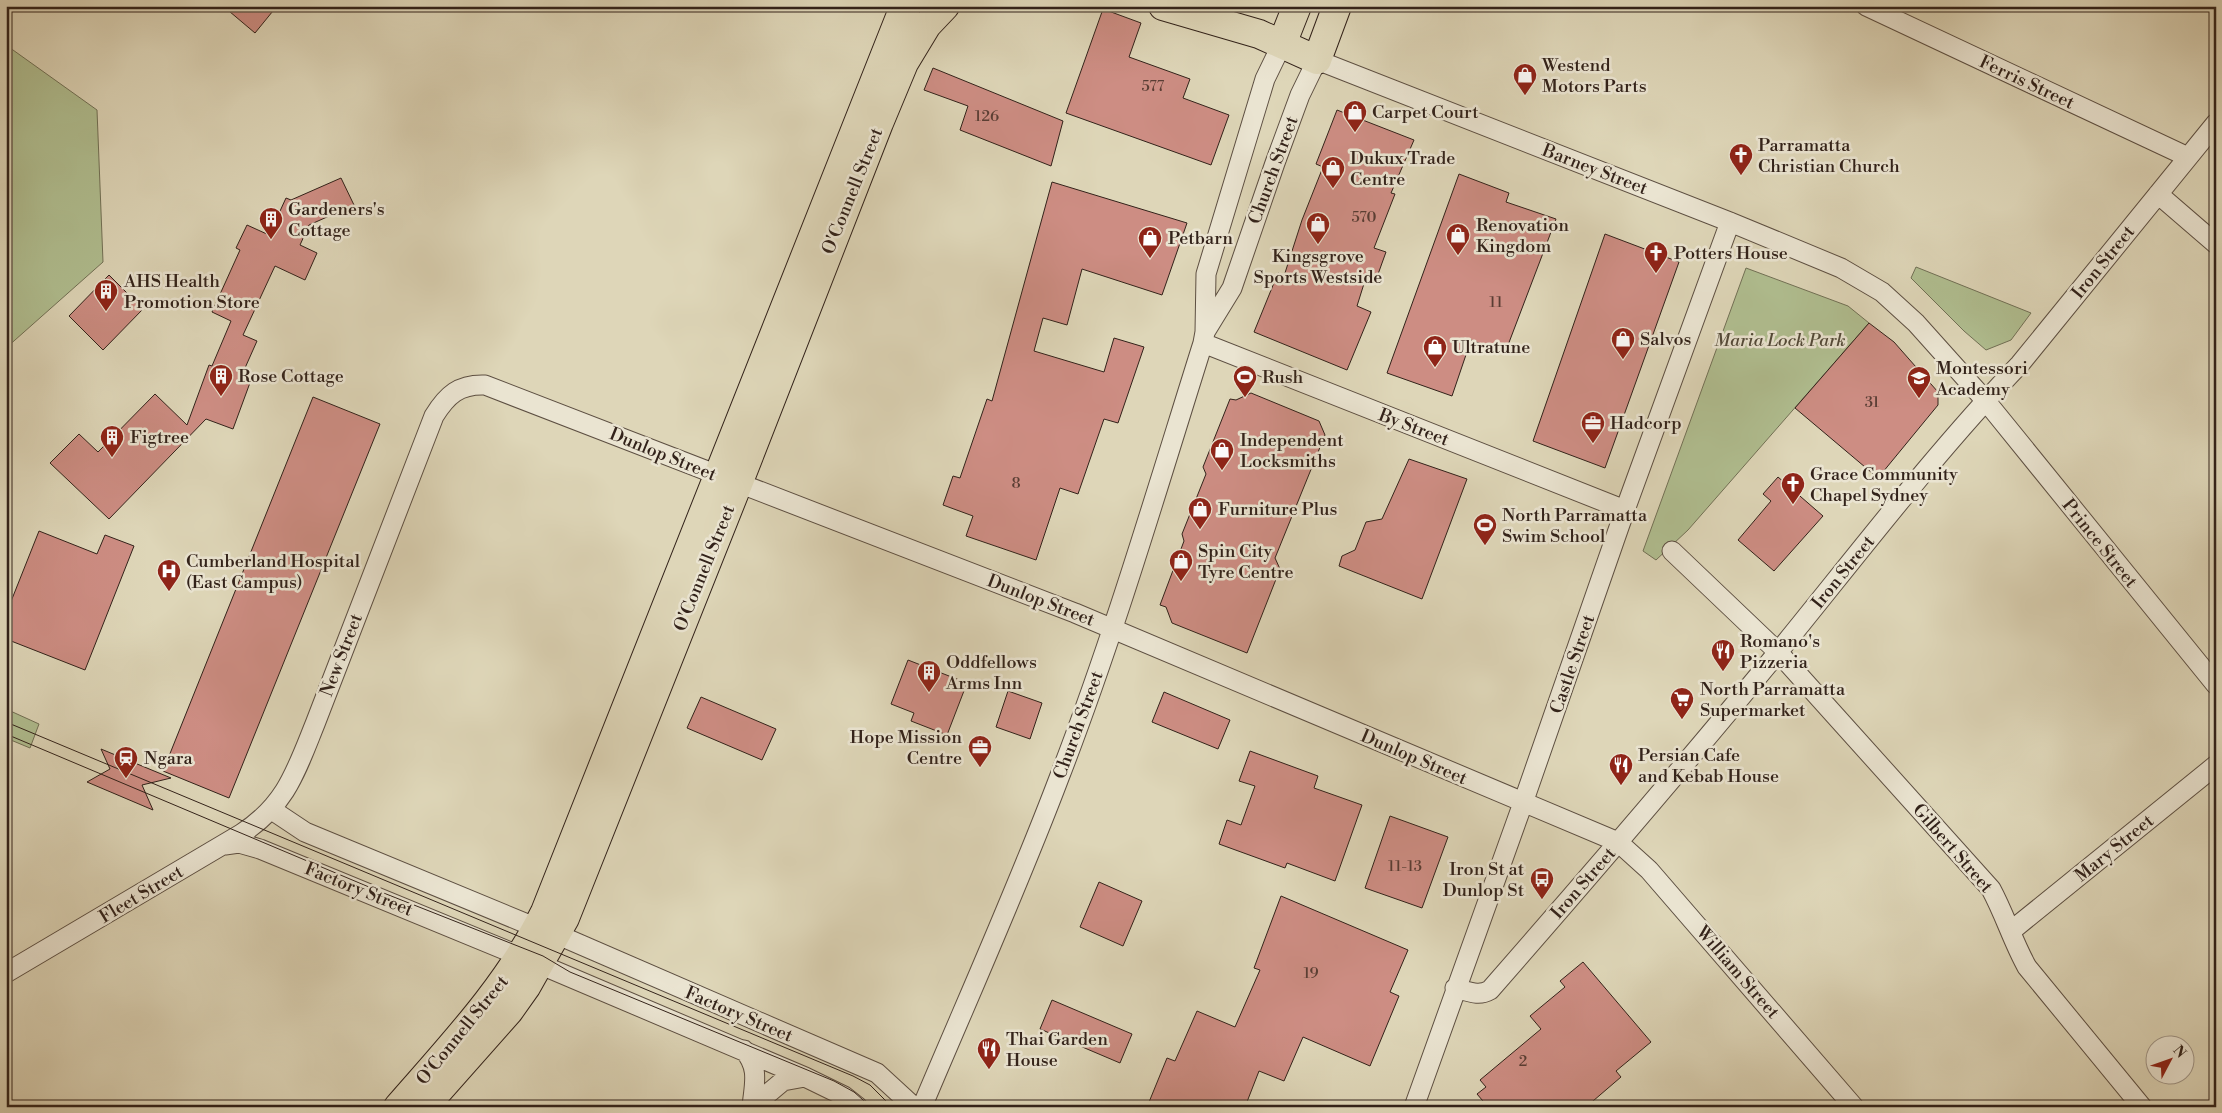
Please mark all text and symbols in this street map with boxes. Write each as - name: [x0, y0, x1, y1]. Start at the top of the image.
- street label: Ferris Street: [1976, 50, 2079, 115]
- place label: Westend Motors Parts: [1541, 54, 1647, 98]
- shop icon: Westend Motors Parts: [1512, 62, 1538, 96]
- house number: 577: [1142, 77, 1165, 96]
- shop icon: Carpet Court: [1342, 99, 1368, 133]
- place label: Carpet Court: [1372, 101, 1479, 124]
- house number: 126: [975, 107, 999, 126]
- street label: Church Street: [1243, 112, 1304, 227]
- street label: O'Connell Street: [817, 124, 889, 258]
- place label: Parramatta Christian Church: [1758, 134, 1900, 178]
- street label: Barney Street: [1538, 138, 1651, 200]
- church icon: Parramatta Christian Church: [1728, 142, 1754, 176]
- place label: Dukux Trade Centre: [1350, 147, 1455, 191]
- shop icon: Dukux Trade Centre: [1320, 155, 1346, 189]
- place label: Gardeners's Cottage: [288, 198, 385, 242]
- building icon: Gardeners's Cottage: [258, 206, 284, 240]
- house number: 570: [1352, 208, 1376, 227]
- shop icon: Kingsgrove Sports Westside: [1305, 211, 1331, 245]
- place label: Renovation Kingdom: [1476, 214, 1569, 258]
- street label: Iron Street: [2067, 220, 2140, 304]
- shop icon: Renovation Kingdom: [1445, 222, 1471, 256]
- shop icon: Petbarn: [1137, 225, 1163, 259]
- place label: Petbarn: [1168, 227, 1233, 250]
- church icon: Potters House: [1643, 240, 1669, 274]
- place label: Potters House: [1674, 242, 1788, 265]
- place label: Kingsgrove Sports Westside: [1254, 245, 1382, 289]
- place label: AHS Health Promotion Store: [123, 270, 260, 314]
- building icon: AHS Health Promotion Store: [93, 278, 119, 312]
- house number: 11: [1489, 293, 1503, 312]
- shop icon: Salvos: [1610, 326, 1636, 360]
- place label: Salvos: [1640, 328, 1692, 351]
- park label: Maria Lock Park: [1714, 329, 1846, 352]
- shop icon: Ultratune: [1422, 334, 1448, 368]
- place label: Ultratune: [1452, 336, 1530, 359]
- place label: Montessori Academy: [1935, 357, 2028, 401]
- building icon: Rose Cottage: [208, 363, 234, 397]
- sports icon: Rush: [1232, 364, 1258, 398]
- place label: Rose Cottage: [238, 365, 344, 388]
- school or university icon: Montessori Academy: [1906, 365, 1932, 399]
- place label: Rush: [1262, 366, 1304, 389]
- house number: 31: [1865, 393, 1880, 412]
- street label: By Street: [1374, 403, 1453, 452]
- office icon: Hadcorp: [1580, 410, 1606, 444]
- place label: Hadcorp: [1610, 412, 1682, 435]
- street label: Dunlop Street: [606, 423, 720, 487]
- building icon: Figtree: [99, 424, 125, 458]
- place label: Figtree: [130, 426, 189, 449]
- place label: Independent Locksmiths: [1240, 429, 1344, 473]
- shop icon: Independent Locksmiths: [1209, 437, 1235, 471]
- place label: Grace Community Chapel Sydney: [1810, 463, 1958, 507]
- church icon: Grace Community Chapel Sydney: [1780, 471, 1806, 505]
- house number: 8: [1011, 474, 1021, 493]
- street label: Prince Street: [2057, 494, 2143, 593]
- shop icon: Furniture Plus: [1187, 496, 1213, 530]
- place label: Furniture Plus: [1218, 498, 1337, 521]
- street label: O'Connell Street: [669, 501, 741, 635]
- place label: North Parramatta Swim School: [1502, 504, 1648, 548]
- sports icon: North Parramatta Swim School: [1472, 512, 1498, 546]
- street label: Iron Street: [1807, 530, 1880, 614]
- place label: Spin City Tyre Centre: [1198, 540, 1294, 584]
- shop icon: Spin City Tyre Centre: [1168, 548, 1194, 582]
- place label: Cumberland Hospital (East Campus): [186, 550, 361, 594]
- hospital icon: Cumberland Hospital (East Campus): [156, 558, 182, 592]
- street label: Dunlop Street: [984, 569, 1098, 632]
- street label: New Street: [315, 610, 368, 700]
- street label: Castle Street: [1545, 611, 1600, 717]
- place label: Romano's Pizzeria: [1740, 630, 1820, 674]
- restaurant icon: Romano's Pizzeria: [1710, 638, 1736, 672]
- place label: Oddfellows Arms Inn: [945, 651, 1037, 695]
- building icon: Oddfellows Arms Inn: [916, 659, 942, 693]
- street label: Church Street: [1048, 667, 1109, 782]
- place label: North Parramatta Supermarket: [1700, 678, 1846, 722]
- supermarket icon: North Parramatta Supermarket: [1669, 686, 1695, 720]
- street label: Dunlop Street: [1357, 725, 1471, 790]
- place label: Hope Mission Centre: [850, 726, 962, 770]
- office icon: Hope Mission Centre: [967, 734, 993, 768]
- place label: Persian Cafe and Kebab House: [1638, 744, 1779, 788]
- station icon: Ngara: [113, 745, 139, 779]
- place label: Ngara: [144, 747, 194, 770]
- restaurant icon: Persian Cafe and Kebab House: [1608, 752, 1634, 786]
- street label: Gilbert Street: [1907, 799, 1998, 898]
- street label: Mary Street: [2070, 809, 2159, 887]
- street label: Iron Street: [1546, 842, 1621, 924]
- street label: Factory Street: [301, 857, 417, 922]
- house number: 11-13: [1388, 857, 1422, 876]
- place label: Iron St at Dunlop St: [1443, 858, 1525, 902]
- street label: Fleet Street: [95, 860, 188, 929]
- bus stop icon: Iron St at Dunlop St: [1529, 866, 1555, 900]
- street label: William Street: [1690, 920, 1785, 1024]
- house number: 19: [1303, 964, 1319, 983]
- street label: O'Connell Street: [411, 970, 514, 1090]
- street label: Factory Street: [681, 981, 797, 1048]
- place label: Thai Garden House: [1006, 1028, 1108, 1072]
- restaurant icon: Thai Garden House: [976, 1036, 1002, 1070]
- north arrow: [2144, 1036, 2194, 1086]
- text: N: [2169, 1042, 2189, 1062]
- house number: 2: [1519, 1052, 1527, 1071]

